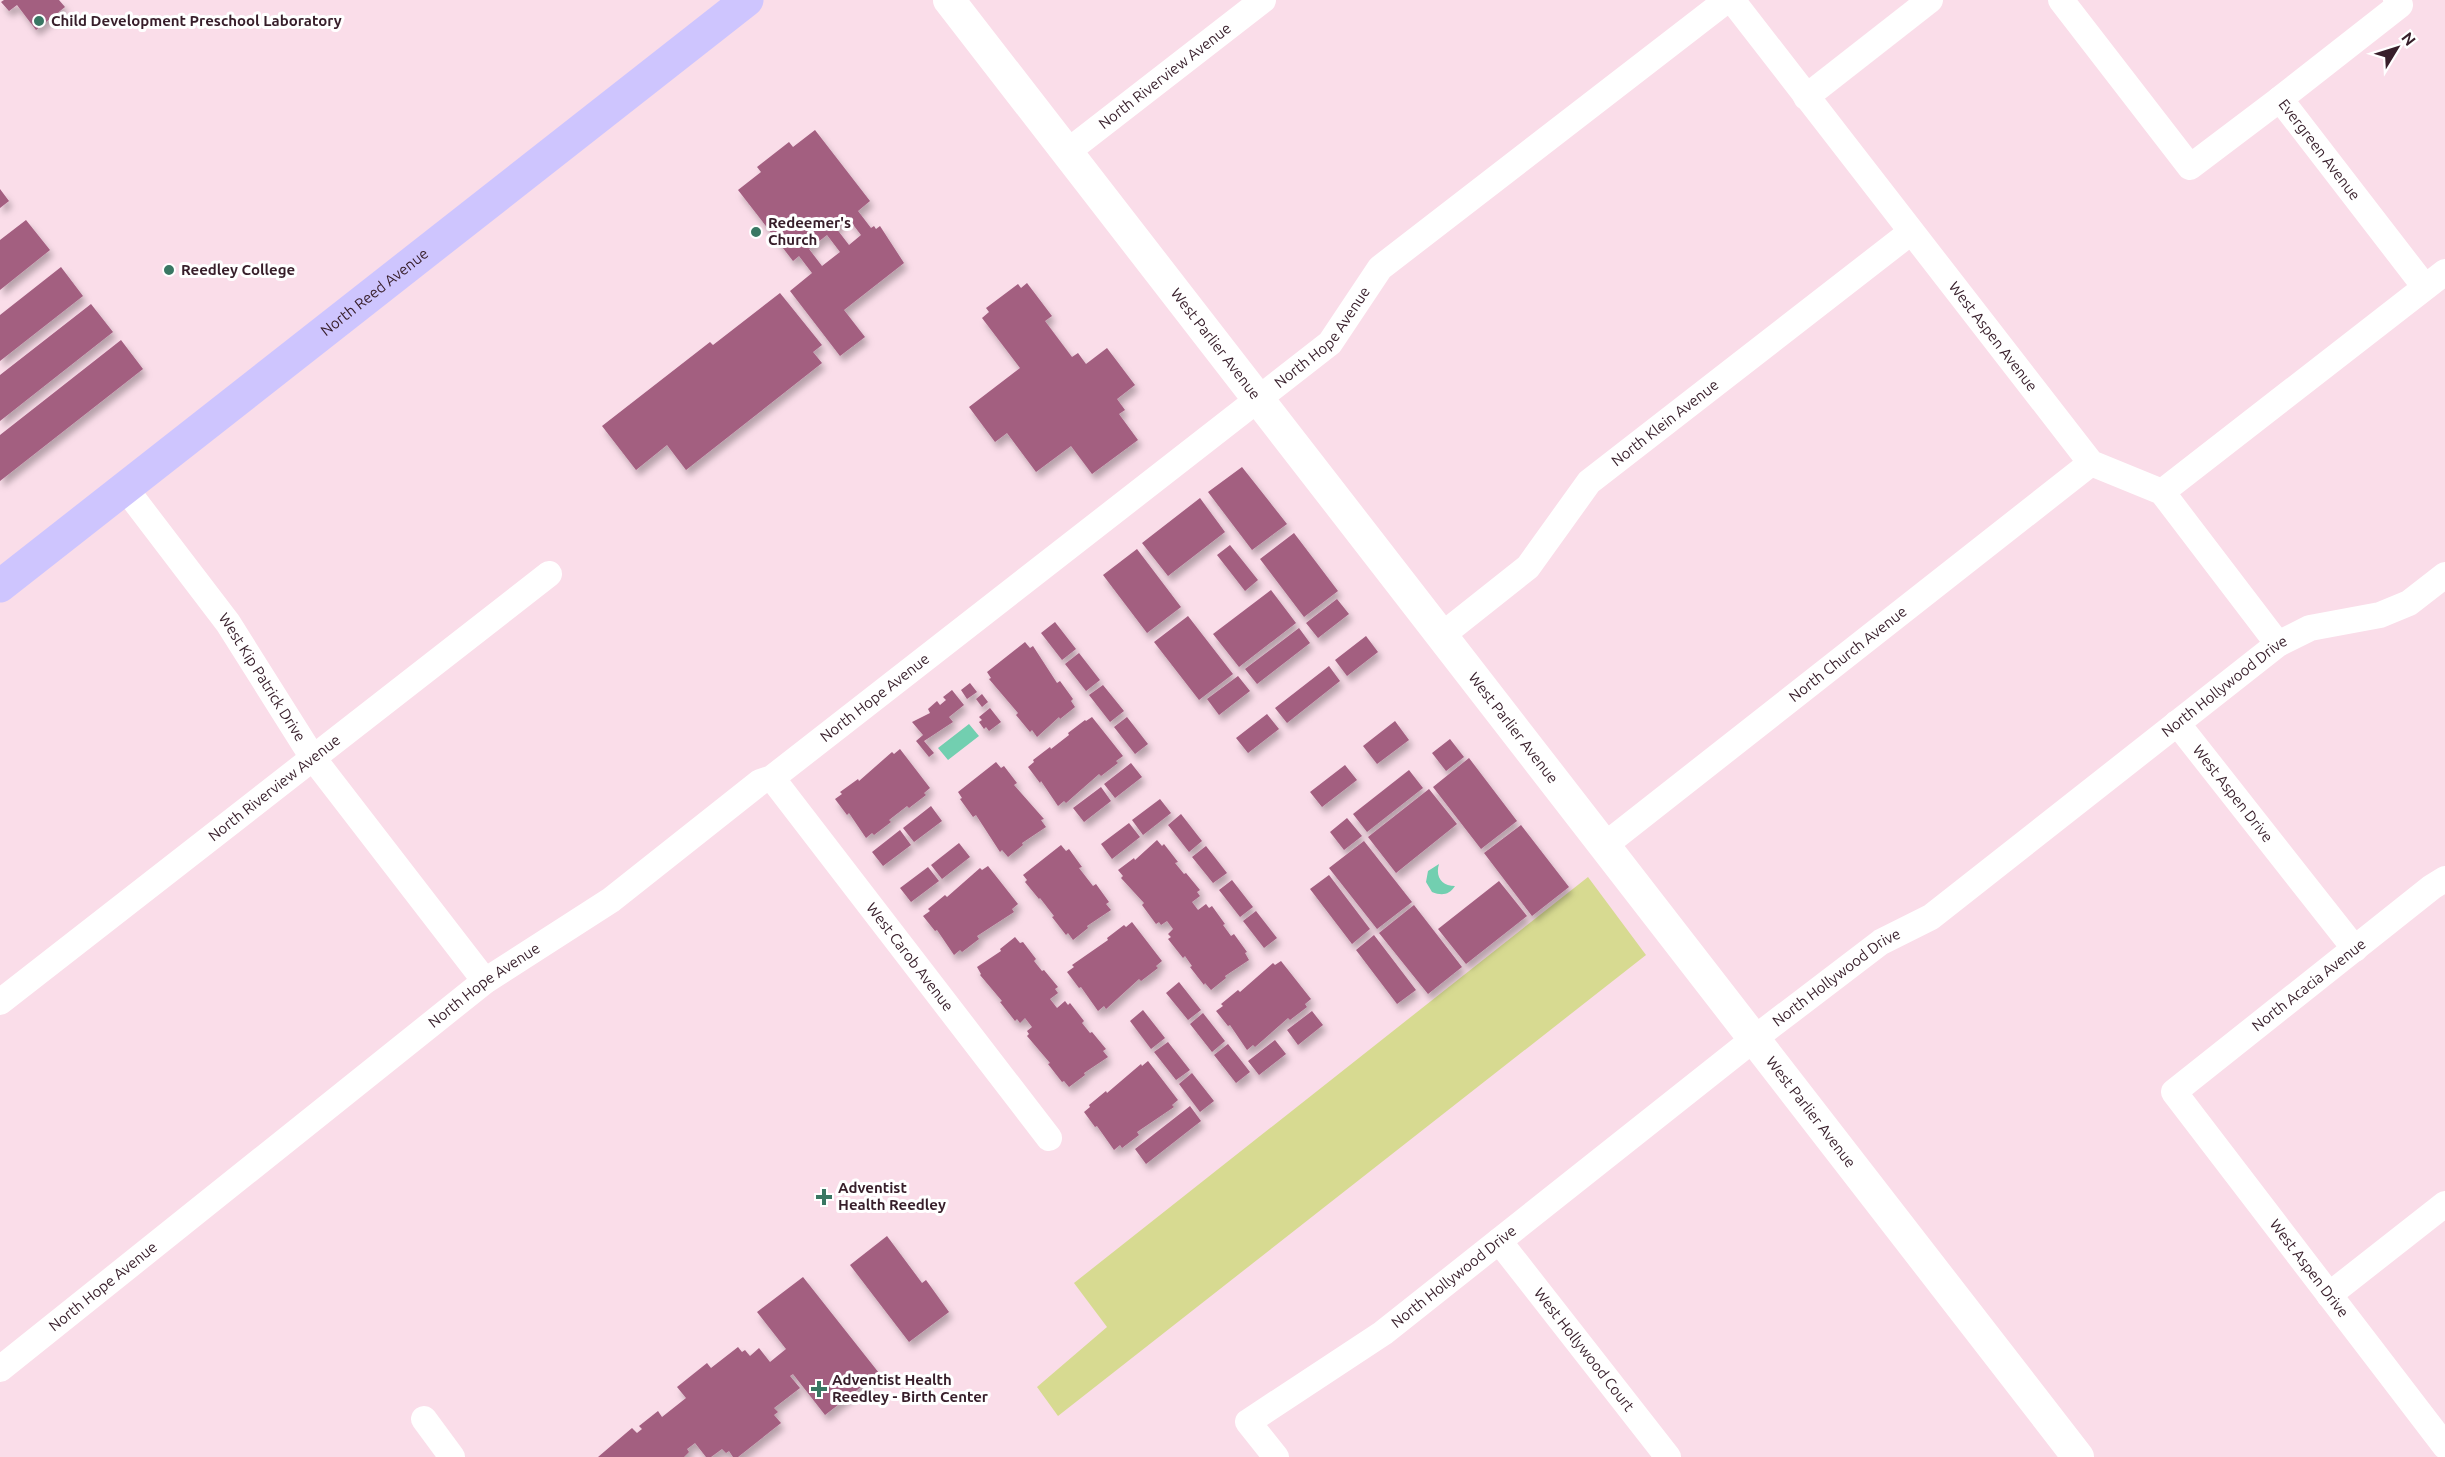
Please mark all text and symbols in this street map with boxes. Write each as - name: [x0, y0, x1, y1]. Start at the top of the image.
- place label: Child Development Preschool Laboratory: [51, 12, 342, 29]
- marker: Child Development Preschool Laboratory: [32, 14, 46, 28]
- north arrow: [2367, 18, 2427, 78]
- street label: North Riverview Avenue: [1095, 19, 1234, 132]
- text: N: [2398, 29, 2420, 49]
- street label: Evergreen Avenue: [2275, 96, 2364, 203]
- place label: Redeemer's Church: [768, 214, 851, 248]
- marker: Redeemer's Church: [749, 225, 763, 239]
- street label: North Reed Avenue: [317, 244, 431, 339]
- place label: Reedley College: [181, 261, 295, 278]
- marker: Reedley College: [162, 263, 176, 277]
- street label: West Aspen Avenue: [1946, 278, 2041, 394]
- street label: North Hope Avenue: [1271, 283, 1373, 391]
- street label: West Parlier Avenue: [1168, 285, 1264, 402]
- street label: North Klein Avenue: [1608, 376, 1722, 469]
- street label: North Church Avenue: [1785, 602, 1910, 705]
- street label: West Kip Patrick Drive: [216, 610, 309, 744]
- street label: North Hollywood Drive: [2158, 632, 2290, 740]
- street label: North Hope Avenue: [817, 650, 932, 745]
- street label: West Parlier Avenue: [1465, 669, 1562, 787]
- street label: North Riverview Avenue: [205, 731, 343, 844]
- street label: West Aspen Drive: [2190, 741, 2277, 845]
- street label: West Carob Avenue: [863, 899, 957, 1014]
- street label: North Hollywood Drive: [1769, 925, 1903, 1030]
- street label: North Acacia Avenue: [2248, 935, 2369, 1034]
- street label: North Hope Avenue: [425, 939, 543, 1031]
- street label: West Parlier Avenue: [1763, 1053, 1859, 1171]
- place label: Adventist Health Reedley: [838, 1179, 946, 1213]
- marker: Adventist Health Reedley: [815, 1188, 833, 1206]
- street label: West Aspen Drive: [2267, 1216, 2352, 1320]
- street label: North Hollywood Drive: [1388, 1222, 1519, 1331]
- street label: North Hope Avenue: [45, 1238, 160, 1334]
- street label: West Hollywood Court: [1531, 1284, 1638, 1415]
- place label: Adventist Health Reedley - Birth Center: [832, 1371, 989, 1405]
- marker: Adventist Health Reedley - Birth Center: [810, 1380, 828, 1398]

